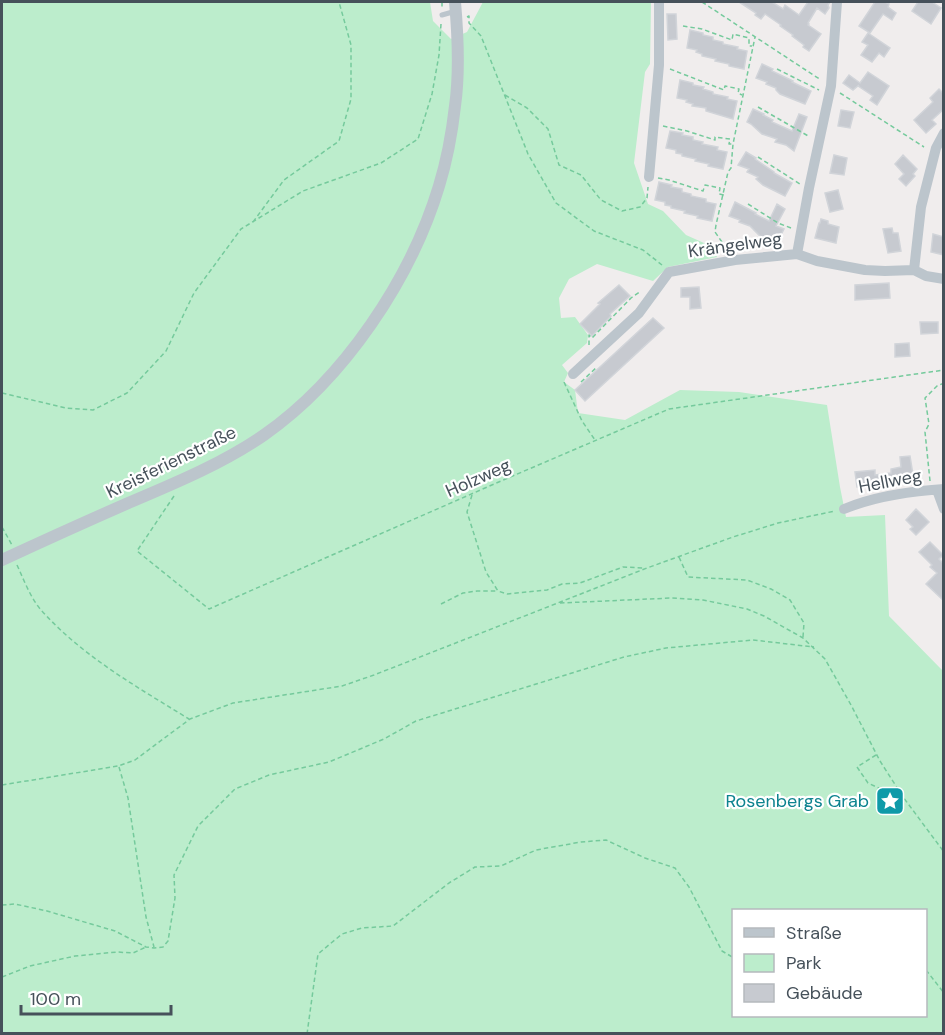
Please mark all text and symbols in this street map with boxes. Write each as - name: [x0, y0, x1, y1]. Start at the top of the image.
- street label: Krängelweg: [686, 227, 784, 263]
- street label: Kreisferienstraße: [102, 420, 240, 504]
- street label: Holzweg: [442, 453, 514, 503]
- street label: Hellweg: [856, 463, 924, 499]
- place icon: Rosenbergs Grab: [874, 785, 906, 817]
- place label: Rosenbergs Grab: [725, 789, 869, 813]
- legend: [732, 909, 927, 1017]
- text: Straße: [786, 921, 842, 945]
- text: Park: [786, 951, 822, 975]
- scale bar: [21, 978, 171, 1016]
- text: Gebäude: [786, 981, 863, 1005]
- text: 100 m: [30, 987, 81, 1011]

